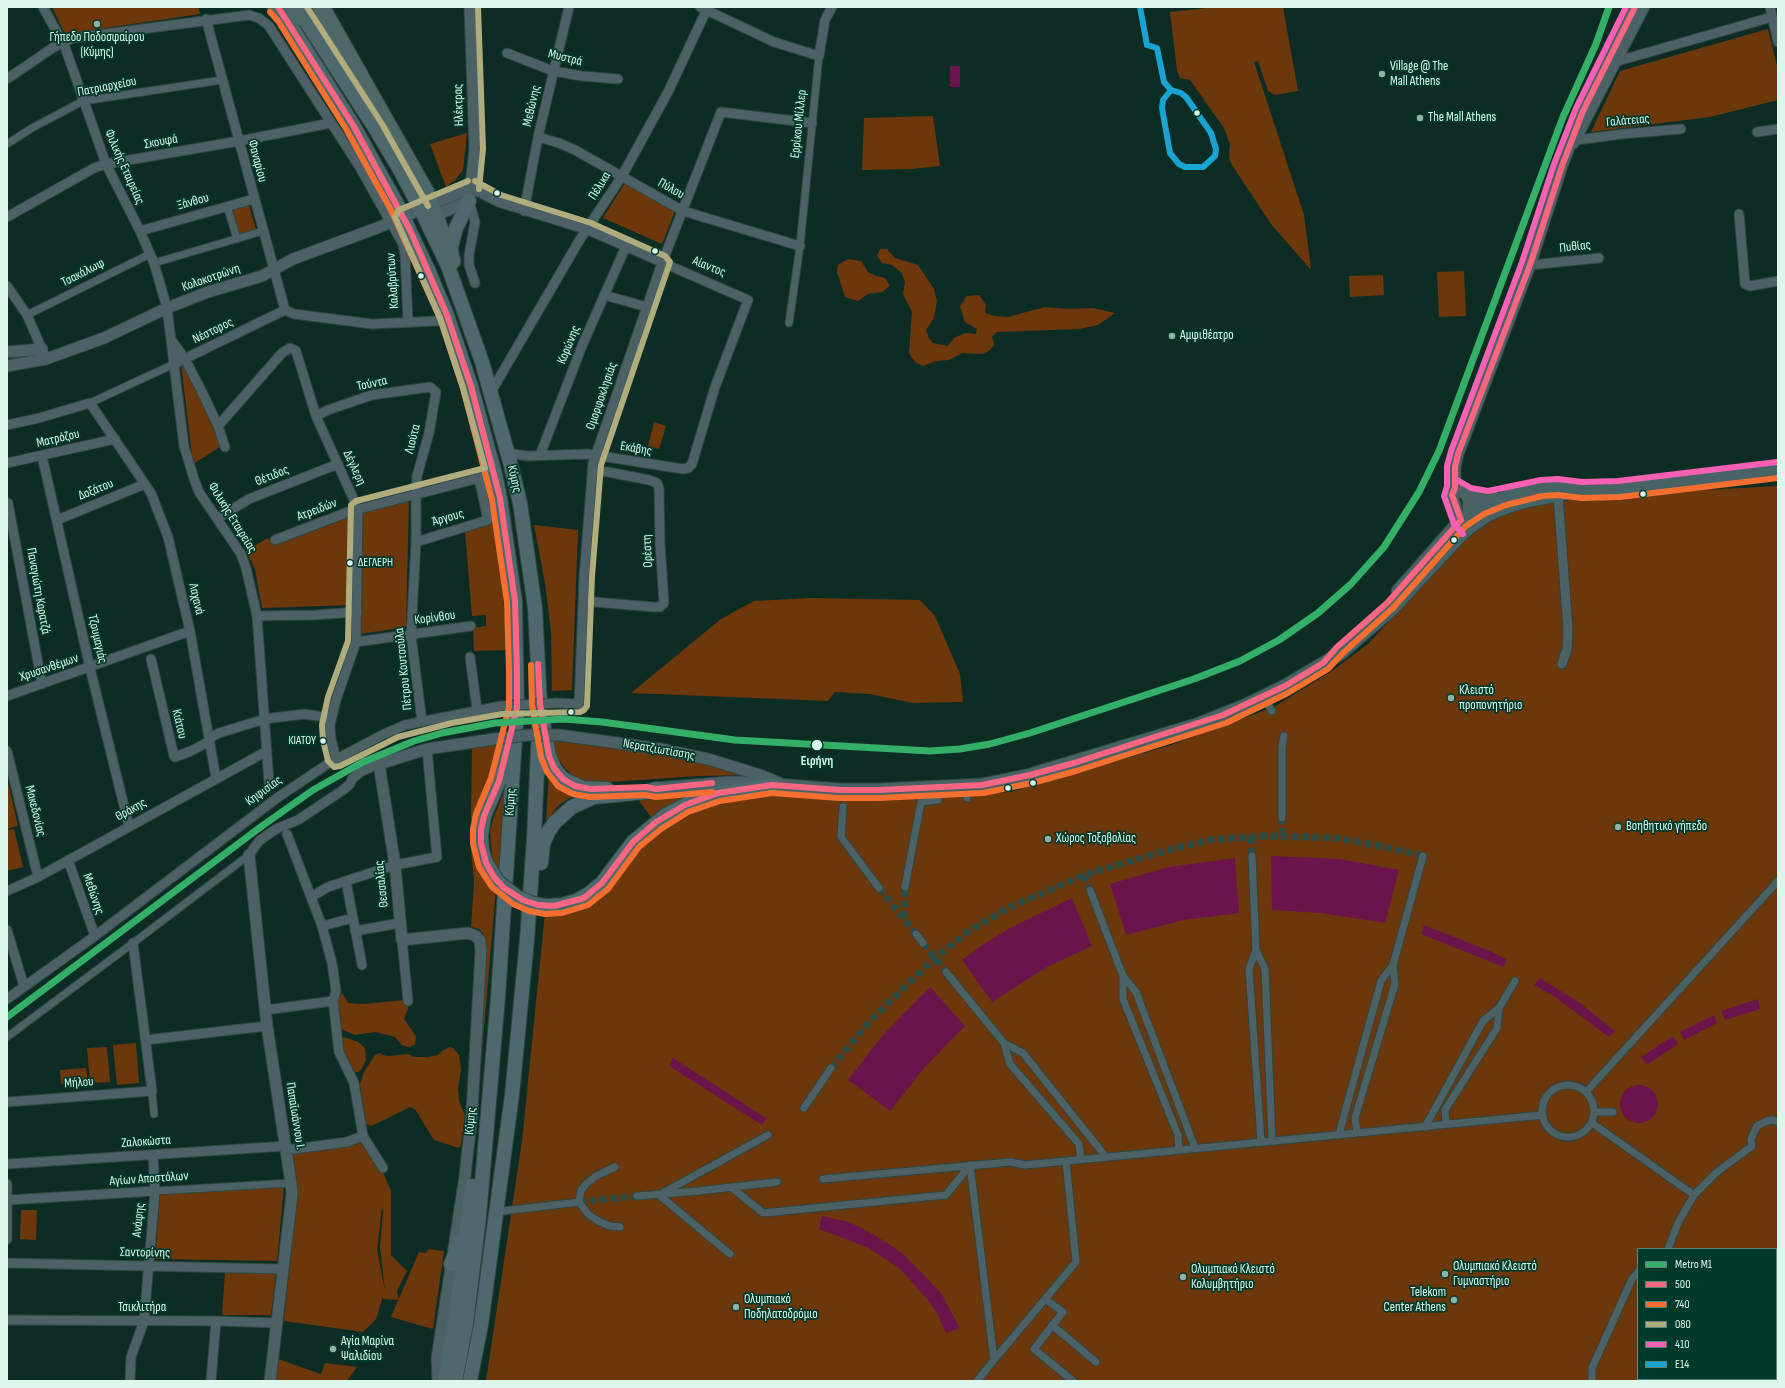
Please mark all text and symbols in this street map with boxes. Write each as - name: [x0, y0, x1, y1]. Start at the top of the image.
- marker: Γήπεδο Ποδοσφαίρου (Κύμης): [92, 19, 102, 29]
- place label: Γήπεδο Ποδοσφαίρου (Κύμης): [50, 30, 144, 61]
- street label: Μυστρά: [546, 46, 584, 70]
- place label: Village @ The Mall Athens: [1390, 59, 1448, 90]
- marker: Village @ The Mall Athens: [1377, 69, 1387, 79]
- street label: Πατριαρχείου: [76, 74, 138, 100]
- street label: Ηλέκτρας: [450, 84, 468, 126]
- street label: Μεθώνης: [520, 84, 544, 128]
- street label: Ερρίκου Μίλλερ: [788, 89, 810, 159]
- unlabelled marker: [1192, 108, 1202, 118]
- place label: The Mall Athens: [1428, 110, 1496, 126]
- street label: Γαλάτειας: [1606, 111, 1650, 131]
- marker: The Mall Athens: [1415, 113, 1425, 123]
- street label: Φιλικής Εταιρείας: [101, 127, 147, 207]
- street label: Σκουφά: [143, 131, 179, 153]
- street label: Φαναρίου: [244, 138, 270, 184]
- street label: Πέλικα: [585, 169, 615, 203]
- street label: Πύλου: [655, 175, 687, 203]
- unlabelled marker: [492, 188, 502, 198]
- street label: Ξάνθου: [175, 190, 211, 214]
- street label: Πυθίας: [1559, 238, 1591, 256]
- unlabelled marker: [650, 246, 660, 256]
- street label: Καλαβρύτων: [383, 253, 403, 309]
- street label: Αίαντος: [690, 253, 728, 281]
- street label: Τσακάλωφ: [59, 255, 107, 291]
- street label: Κολοκοτρώνη: [180, 261, 242, 295]
- unlabelled marker: [416, 271, 426, 281]
- street label: Νέστορος: [190, 315, 236, 347]
- street label: Κορώνης: [554, 323, 584, 367]
- place label: Αμφιθέατρο: [1180, 328, 1234, 344]
- marker: Αμφιθέατρο: [1167, 331, 1177, 341]
- street label: Ομορφοκλησιάς: [583, 360, 621, 432]
- street label: Τούντα: [355, 373, 389, 395]
- street label: Λιούτα: [402, 423, 424, 455]
- street label: Ματρόζου: [35, 426, 81, 452]
- street label: Εκάβης: [619, 439, 653, 459]
- street label: Δέγλερη: [339, 448, 369, 488]
- street label: Θέτιδος: [253, 462, 291, 490]
- street label: Κύμης: [503, 464, 525, 494]
- street label: Δοξάτου: [76, 476, 116, 504]
- street label: Φιλικής Εταιρείας: [204, 480, 260, 556]
- unlabelled marker: [1638, 489, 1648, 499]
- street label: Ατρειδών: [295, 495, 339, 525]
- street label: Άργους: [430, 506, 466, 530]
- street label: Ορέστη: [639, 534, 657, 568]
- unlabelled marker: [1449, 535, 1459, 545]
- street label: Παναγιώτη Καρατζά: [23, 547, 53, 635]
- place label: ΔΕΓΛΕΡΗ: [358, 556, 393, 570]
- marker: ΔΕΓΛΕΡΗ: [345, 558, 355, 568]
- street label: Λαχανά: [185, 582, 207, 616]
- street label: Κορίνθου: [414, 607, 456, 629]
- street label: Τζουμαγιάς: [84, 613, 110, 665]
- street label: Πέτρου Κουτσούλα: [392, 627, 416, 711]
- street label: Χρυσανθέμων: [18, 651, 80, 685]
- place label: Κλειστό προπονητήριο: [1459, 683, 1522, 714]
- marker: Κλειστό προπονητήριο: [1446, 693, 1456, 703]
- unlabelled marker: [566, 707, 576, 717]
- street label: Κιάτου: [168, 708, 190, 740]
- place label: ΚΙΑΤΟΥ: [288, 734, 316, 748]
- marker: ΚΙΑΤΟΥ: [318, 736, 328, 746]
- street label: Νερατζιωτίσσης: [622, 736, 696, 764]
- marker: Ειρήνη: [810, 738, 824, 752]
- place label: Ειρήνη: [801, 754, 833, 770]
- street label: Κηφισίας: [243, 773, 285, 809]
- unlabelled marker: [1028, 778, 1038, 788]
- unlabelled marker: [1003, 783, 1013, 793]
- street label: Μακεδονίας: [21, 784, 49, 838]
- street label: Κύμης: [502, 788, 520, 816]
- street label: Θράκης: [113, 795, 149, 825]
- place label: Βοηθητικό γήπεδο: [1626, 819, 1707, 835]
- marker: Βοηθητικό γήπεδο: [1613, 822, 1623, 832]
- place label: Χώρος Τοξοβολίας: [1056, 831, 1136, 847]
- marker: Χώρος Τοξοβολίας: [1043, 834, 1053, 844]
- street label: Θεσσαλίας: [372, 860, 392, 908]
- street label: Μεθώνης: [79, 871, 107, 917]
- street label: Μήλου: [64, 1074, 94, 1092]
- street label: Παπαϊωάννου Ι.: [282, 1081, 308, 1151]
- street label: Κύμης: [462, 1107, 480, 1135]
- street label: Ζαλοκώστα: [121, 1132, 171, 1152]
- street label: Αγίων Αποστόλων: [109, 1168, 189, 1190]
- street label: Ανάφης: [129, 1202, 149, 1238]
- street label: Σαντορίνης: [120, 1245, 170, 1261]
- legend: [1637, 1248, 1777, 1380]
- text: Metro Μ1: [1675, 1257, 1712, 1272]
- place label: Ολυμπιακό Κλειστό Γυμναστήριο: [1453, 1259, 1537, 1290]
- place label: Ολυμπιακό Κλειστό Κολυμβητήριο: [1191, 1262, 1275, 1293]
- marker: Ολυμπιακό Κλειστό Γυμναστήριο: [1440, 1269, 1450, 1279]
- marker: Ολυμπιακό Κλειστό Κολυμβητήριο: [1178, 1272, 1188, 1282]
- text: 500: [1675, 1277, 1691, 1292]
- place label: Telekom Center Athens: [1383, 1285, 1446, 1316]
- place label: Ολυμπιακό Ποδηλατοδρόμιο: [744, 1292, 818, 1323]
- marker: Telekom Center Athens: [1449, 1295, 1459, 1305]
- text: 740: [1675, 1297, 1690, 1312]
- street label: Τσικλιτήρα: [118, 1300, 166, 1316]
- marker: Ολυμπιακό Ποδηλατοδρόμιο: [731, 1302, 741, 1312]
- text: 080: [1675, 1317, 1691, 1332]
- place label: Αγία Μαρίνα Ψαλιδίου: [341, 1334, 394, 1365]
- text: 410: [1675, 1337, 1690, 1352]
- marker: Αγία Μαρίνα Ψαλιδίου: [328, 1344, 338, 1354]
- text: Ε14: [1675, 1357, 1689, 1372]

